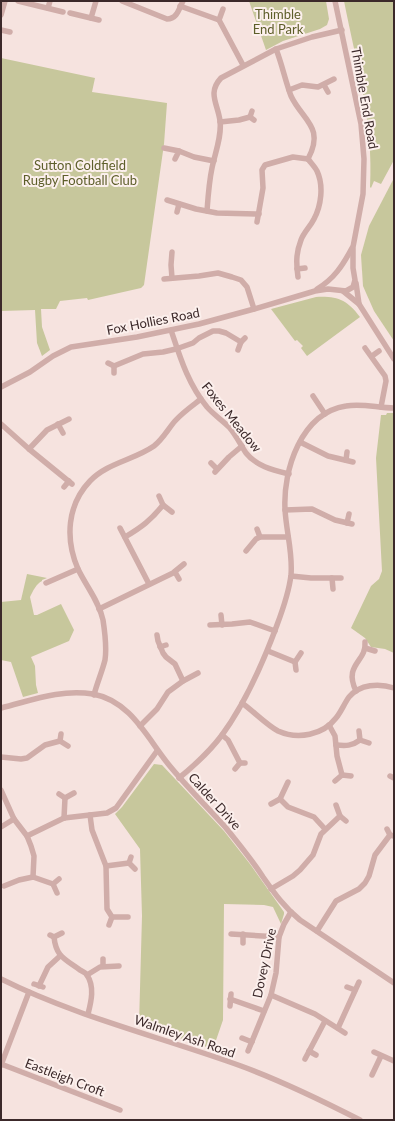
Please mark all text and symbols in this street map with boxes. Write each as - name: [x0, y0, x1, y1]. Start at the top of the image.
- park label: Thimble End Park: [253, 6, 304, 37]
- street label: Thimble End Road: [348, 46, 382, 150]
- park label: Sutton Coldfield Rugby Football Club: [23, 157, 137, 188]
- street label: Fox Hollies Road: [105, 304, 201, 338]
- street label: Foxes Meadow: [199, 379, 265, 455]
- street label: Calder Drive: [185, 769, 245, 833]
- street label: Dovey Drive: [249, 927, 279, 999]
- street label: Walmley Ash Road: [132, 1011, 238, 1061]
- street label: Eastleigh Croft: [23, 1055, 107, 1100]

